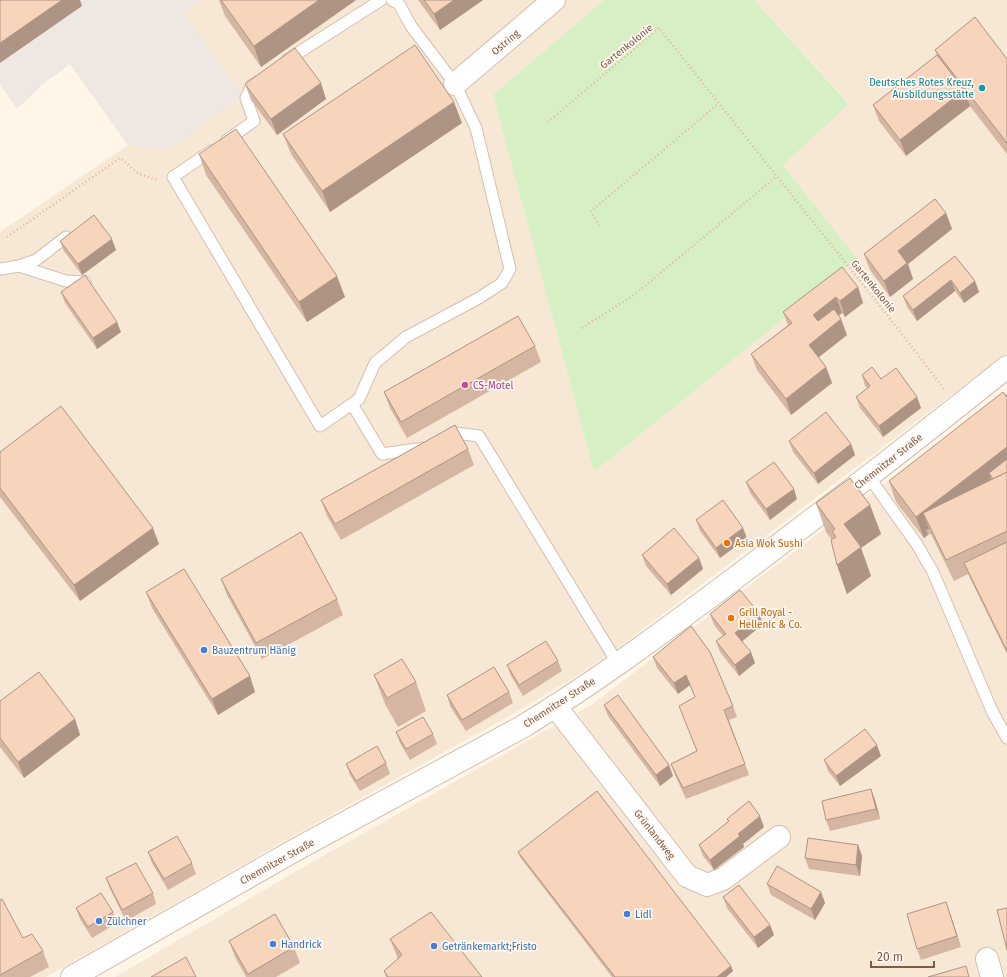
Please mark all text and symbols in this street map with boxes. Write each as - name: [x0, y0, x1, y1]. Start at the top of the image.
- street label: Gartenkolonie: [598, 22, 655, 72]
- street label: Ostring: [489, 27, 523, 58]
- place label: Deutsches Rotes Kreuz, Ausbildungsstätte: [869, 77, 974, 101]
- marker: Deutsches Rotes Kreuz, Ausbildungsstätte: [977, 83, 987, 93]
- street label: Gartenkolonie: [848, 258, 898, 315]
- marker: CS-Motel: [460, 380, 470, 390]
- place label: CS-Motel: [473, 380, 514, 392]
- street label: Chemnitzer Straße: [852, 431, 925, 492]
- marker: Asia Wok Sushi: [722, 538, 732, 548]
- place label: Asia Wok Sushi: [735, 538, 803, 550]
- place label: Grill Royal - Hellenic & Co.: [739, 607, 802, 631]
- marker: Grill Royal - Hellenic & Co.: [726, 613, 736, 623]
- marker: Bauzentrum Hänig: [199, 645, 209, 655]
- place label: Bauzentrum Hänig: [212, 645, 296, 657]
- street label: Chemnitzer Straße: [521, 675, 598, 731]
- street label: Grünlandweg: [631, 807, 678, 863]
- street label: Chemnitzer Straße: [238, 836, 317, 887]
- marker: Lidl: [622, 909, 632, 919]
- place label: Lidl: [635, 909, 652, 921]
- marker: Zülchner: [94, 916, 104, 926]
- place label: Zülchner: [107, 916, 147, 928]
- marker: Handrick: [268, 939, 278, 949]
- place label: Handrick: [281, 939, 323, 951]
- marker: Getränkemarkt;Fristo: [429, 941, 439, 951]
- place label: Getränkemarkt;Fristo: [442, 941, 537, 953]
- scale bar: [871, 943, 934, 969]
- text: 20 m: [877, 950, 903, 964]

